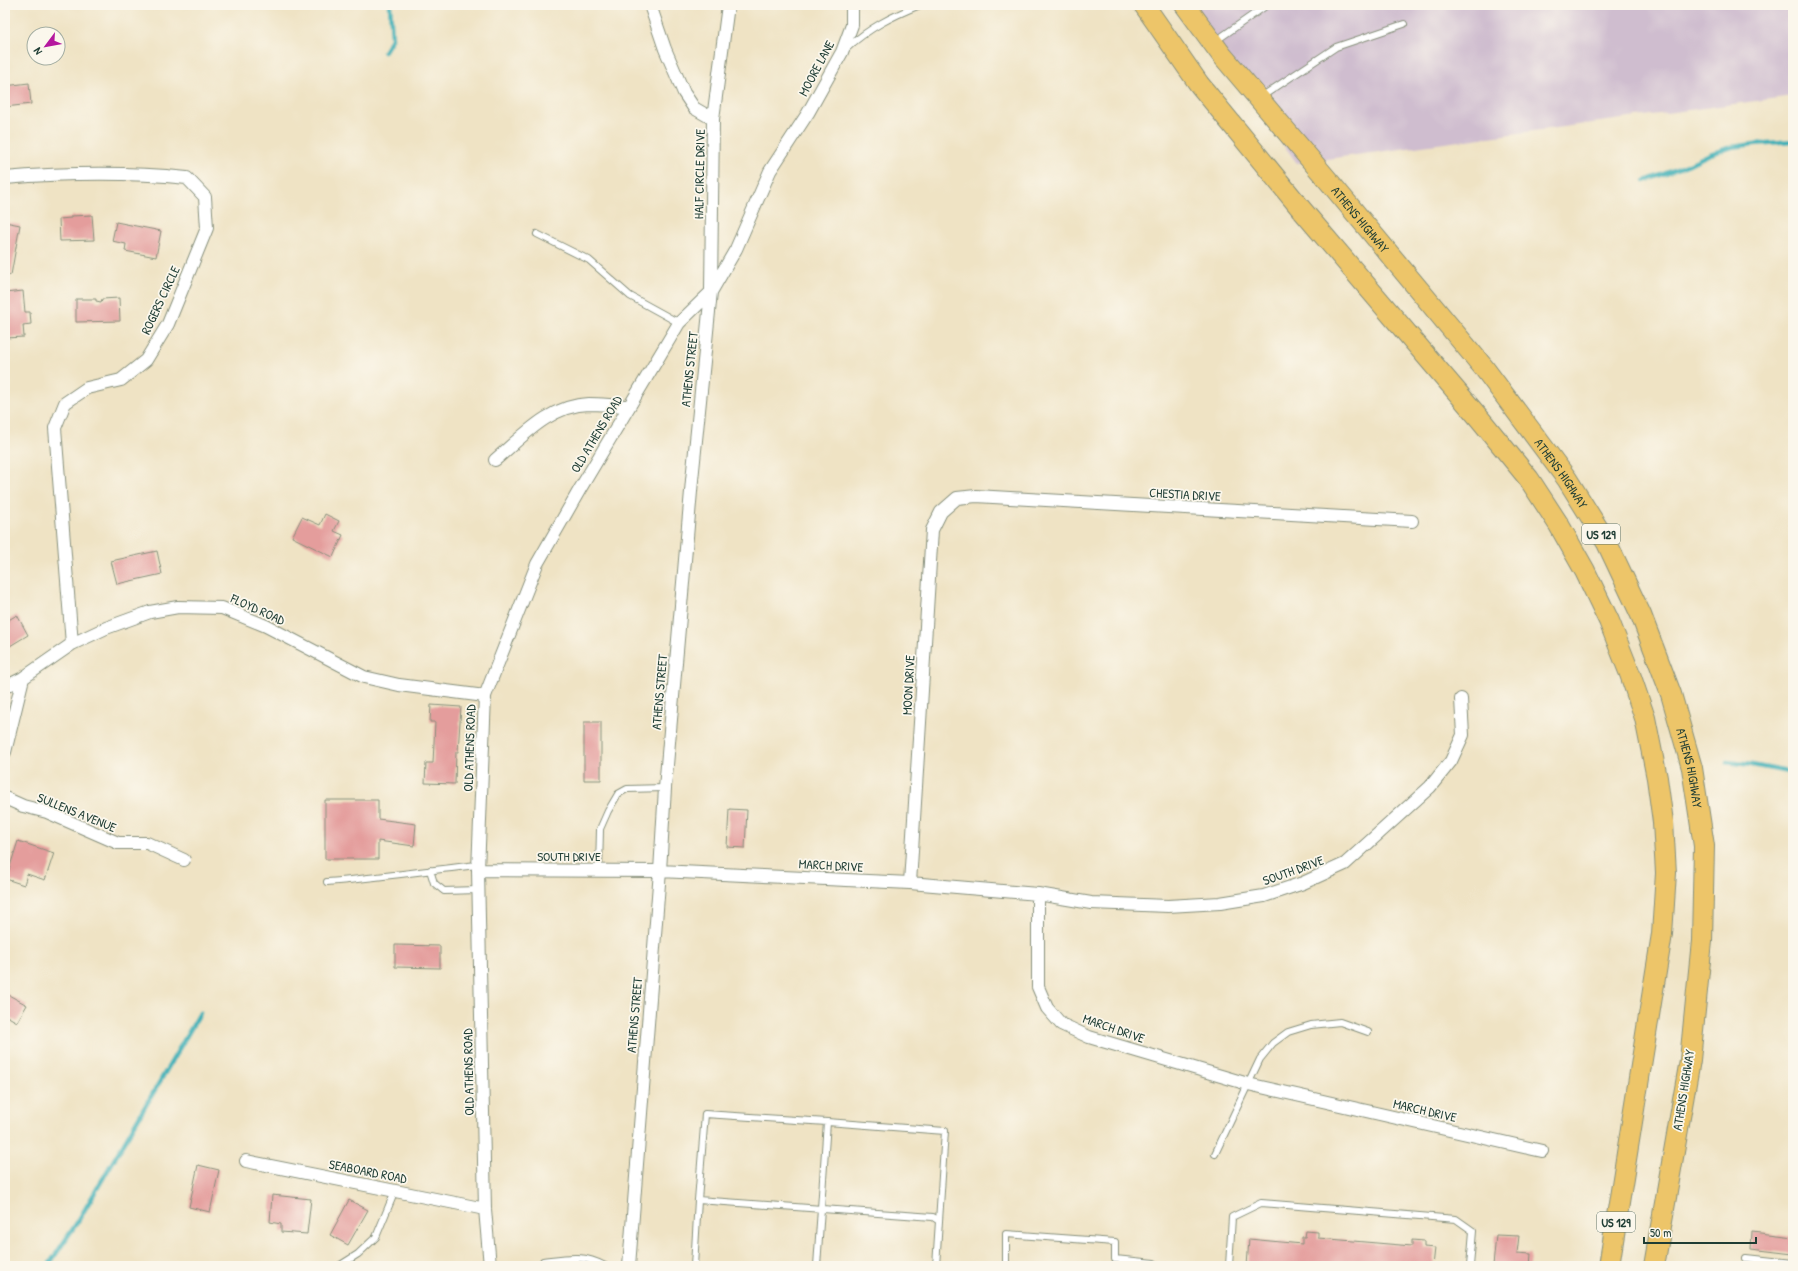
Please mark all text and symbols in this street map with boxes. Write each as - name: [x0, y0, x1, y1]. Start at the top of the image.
- north arrow: [26, 26, 66, 66]
- street label: MOORE LANE: [794, 37, 838, 99]
- text: N: [30, 45, 45, 57]
- street label: HALF CIRCLE DRIVE: [689, 129, 709, 219]
- street label: ATHENS HIGHWAY: [1327, 182, 1394, 257]
- street label: ROGERS CIRCLE: [136, 263, 184, 337]
- street label: ATHENS STREET: [676, 330, 702, 408]
- street label: OLD ATHENS ROAD: [566, 391, 627, 476]
- street label: ATHENS HIGHWAY: [1531, 434, 1592, 512]
- street label: CHESTIA DRIVE: [1149, 483, 1221, 505]
- road number: US 129: [1582, 524, 1620, 544]
- street label: FLOYD ROAD: [227, 589, 289, 629]
- street label: ATHENS STREET: [647, 653, 671, 730]
- street label: MOON DRIVE: [897, 654, 919, 716]
- street label: OLD ATHENS ROAD: [458, 703, 480, 792]
- street label: ATHENS HIGHWAY: [1672, 726, 1707, 810]
- street label: SULLENS AVENUE: [35, 788, 119, 836]
- street label: SOUTH DRIVE: [537, 847, 601, 865]
- street label: SOUTH DRIVE: [1260, 851, 1326, 889]
- street label: MARCH DRIVE: [798, 854, 864, 876]
- street label: ATHENS STREET: [622, 976, 646, 1053]
- street label: MARCH DRIVE: [1081, 1009, 1148, 1047]
- street label: OLD ATHENS ROAD: [458, 1028, 478, 1116]
- street label: ATHENS HIGHWAY: [1668, 1048, 1698, 1132]
- street label: MARCH DRIVE: [1392, 1094, 1459, 1126]
- street label: SEABOARD ROAD: [328, 1155, 409, 1188]
- road number: US 129: [1597, 1212, 1635, 1232]
- scale bar: [1644, 1219, 1756, 1245]
- text: 50 m: [1650, 1224, 1671, 1241]

